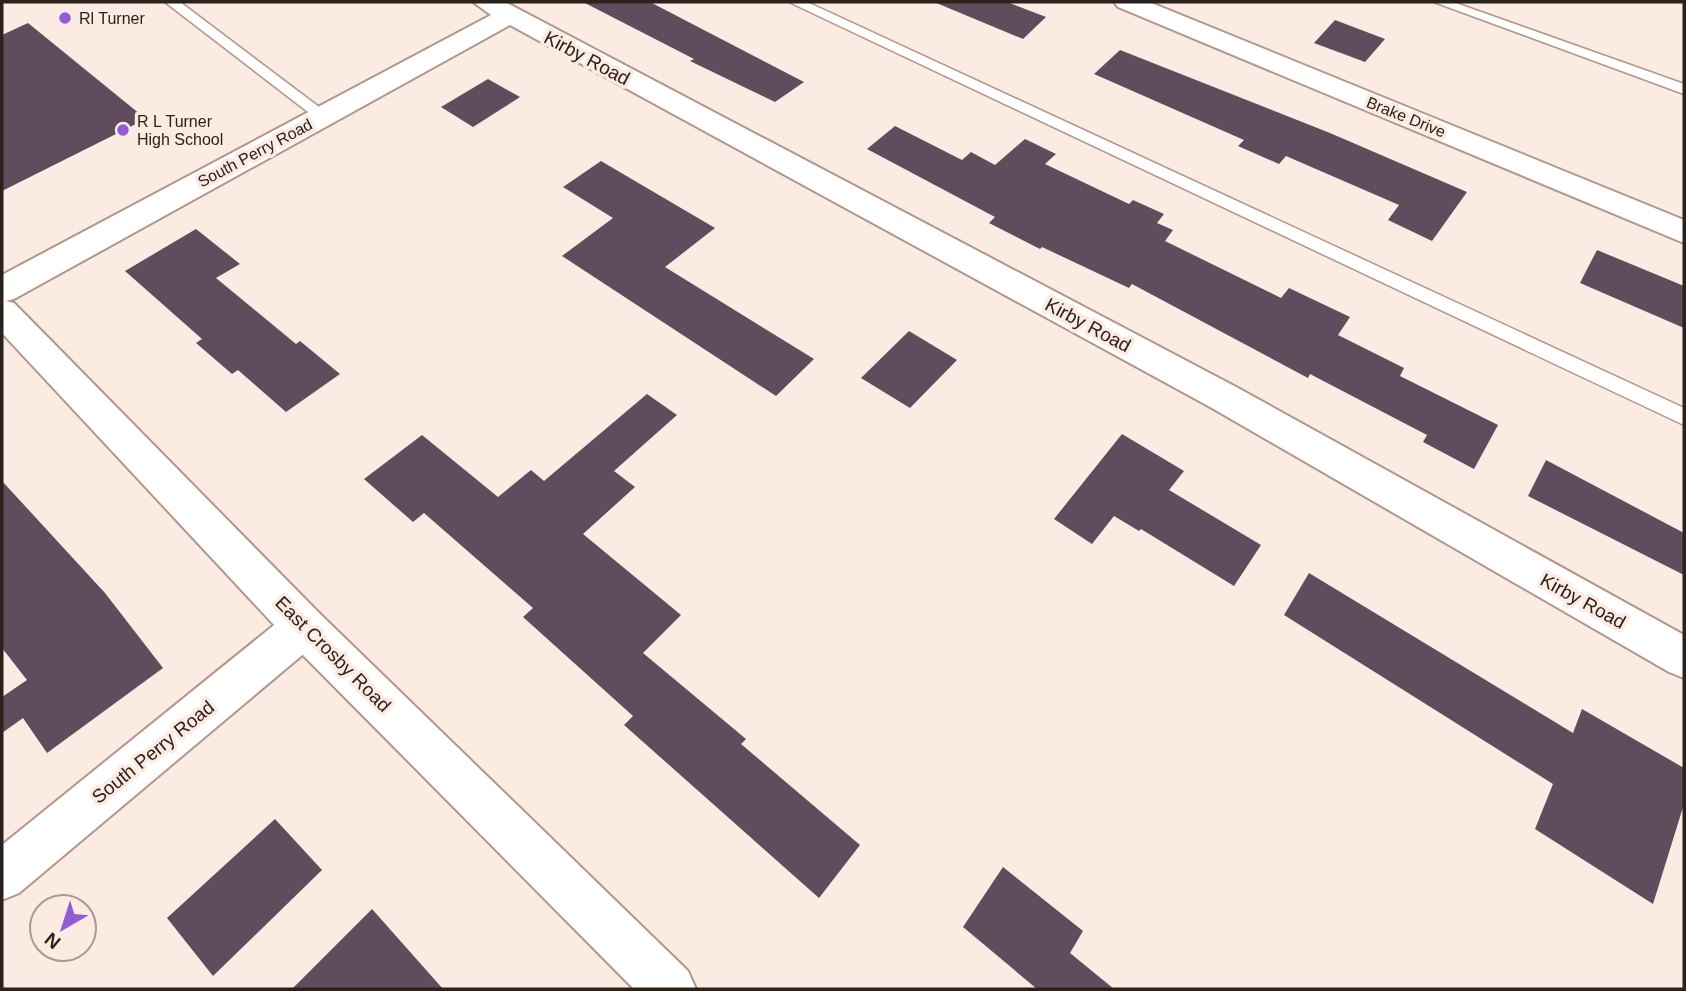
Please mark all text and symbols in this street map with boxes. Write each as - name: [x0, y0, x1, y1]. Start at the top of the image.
- marker: Rl Turner: [57, 10, 73, 26]
- place label: Rl Turner: [79, 10, 145, 27]
- street label: Kirby Road: [541, 27, 633, 89]
- street label: Brake Drive: [1364, 93, 1448, 141]
- place label: R L Turner High School: [137, 113, 223, 148]
- street label: South Perry Road: [195, 116, 315, 190]
- marker: R L Turner High School: [115, 122, 131, 138]
- street label: Kirby Road: [1042, 294, 1134, 356]
- street label: Kirby Road: [1537, 569, 1629, 633]
- street label: East Crosby Road: [271, 592, 395, 716]
- street label: South Perry Road: [88, 696, 218, 808]
- north arrow: [28, 893, 98, 963]
- text: N: [41, 928, 65, 953]

